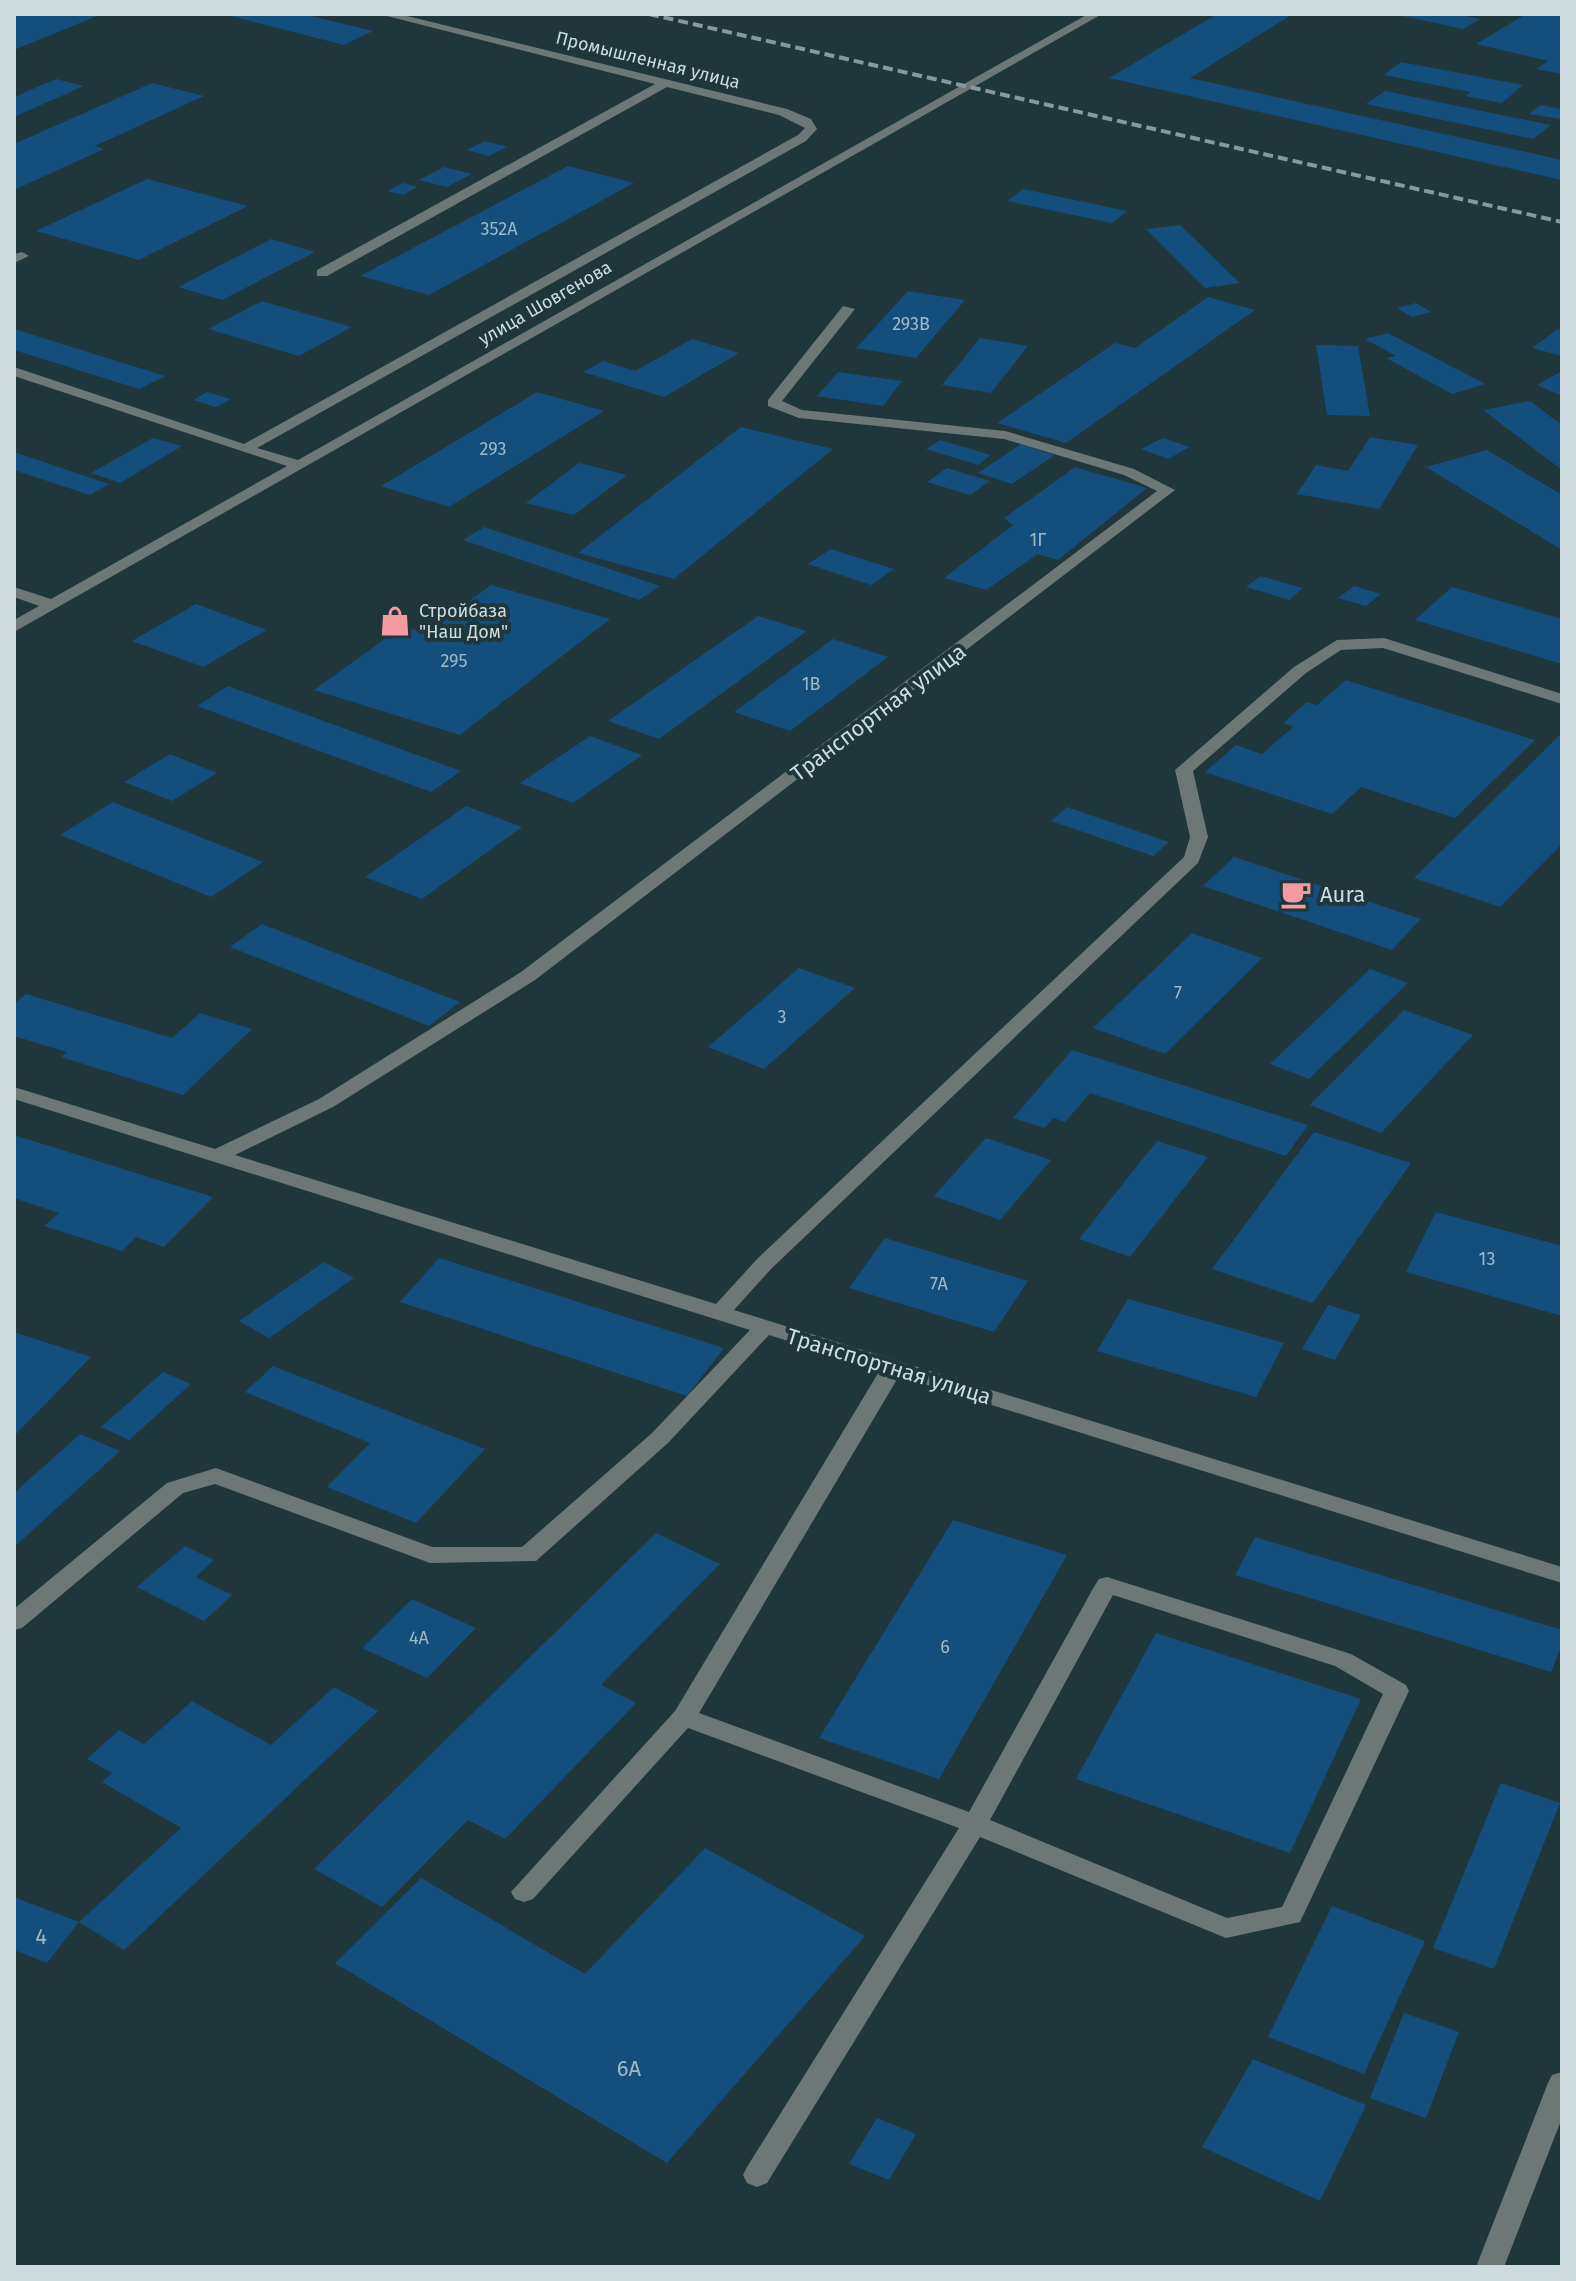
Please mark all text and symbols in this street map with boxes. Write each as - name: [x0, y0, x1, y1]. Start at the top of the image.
- street label: Промышленная улица: [554, 26, 742, 94]
- house number: 352А: [480, 218, 518, 240]
- street label: улица Шовгенова: [474, 256, 616, 350]
- house number: 293В: [892, 313, 930, 335]
- house number: 293: [480, 438, 506, 460]
- house number: 1Г: [1030, 529, 1046, 551]
- place label: Стройбаза "Наш Дом": [419, 600, 508, 643]
- shop icon: Стройбаза "Наш Дом": [378, 604, 412, 638]
- street label: Транспортная улица: [785, 638, 971, 787]
- house number: 295: [440, 650, 468, 672]
- house number: 1В: [802, 673, 820, 695]
- cafe icon: Aura: [1279, 877, 1313, 911]
- place label: Aura: [1320, 881, 1365, 908]
- house number: 7: [1174, 982, 1182, 1004]
- house number: 3: [778, 1006, 786, 1028]
- house number: 13: [1479, 1248, 1495, 1270]
- house number: 7А: [930, 1273, 949, 1295]
- street label: Транспортная улица: [783, 1323, 994, 1410]
- house number: 4А: [409, 1627, 430, 1649]
- house number: 6: [940, 1636, 950, 1658]
- house number: 4: [35, 1923, 47, 1950]
- house number: 6А: [617, 2055, 642, 2082]

